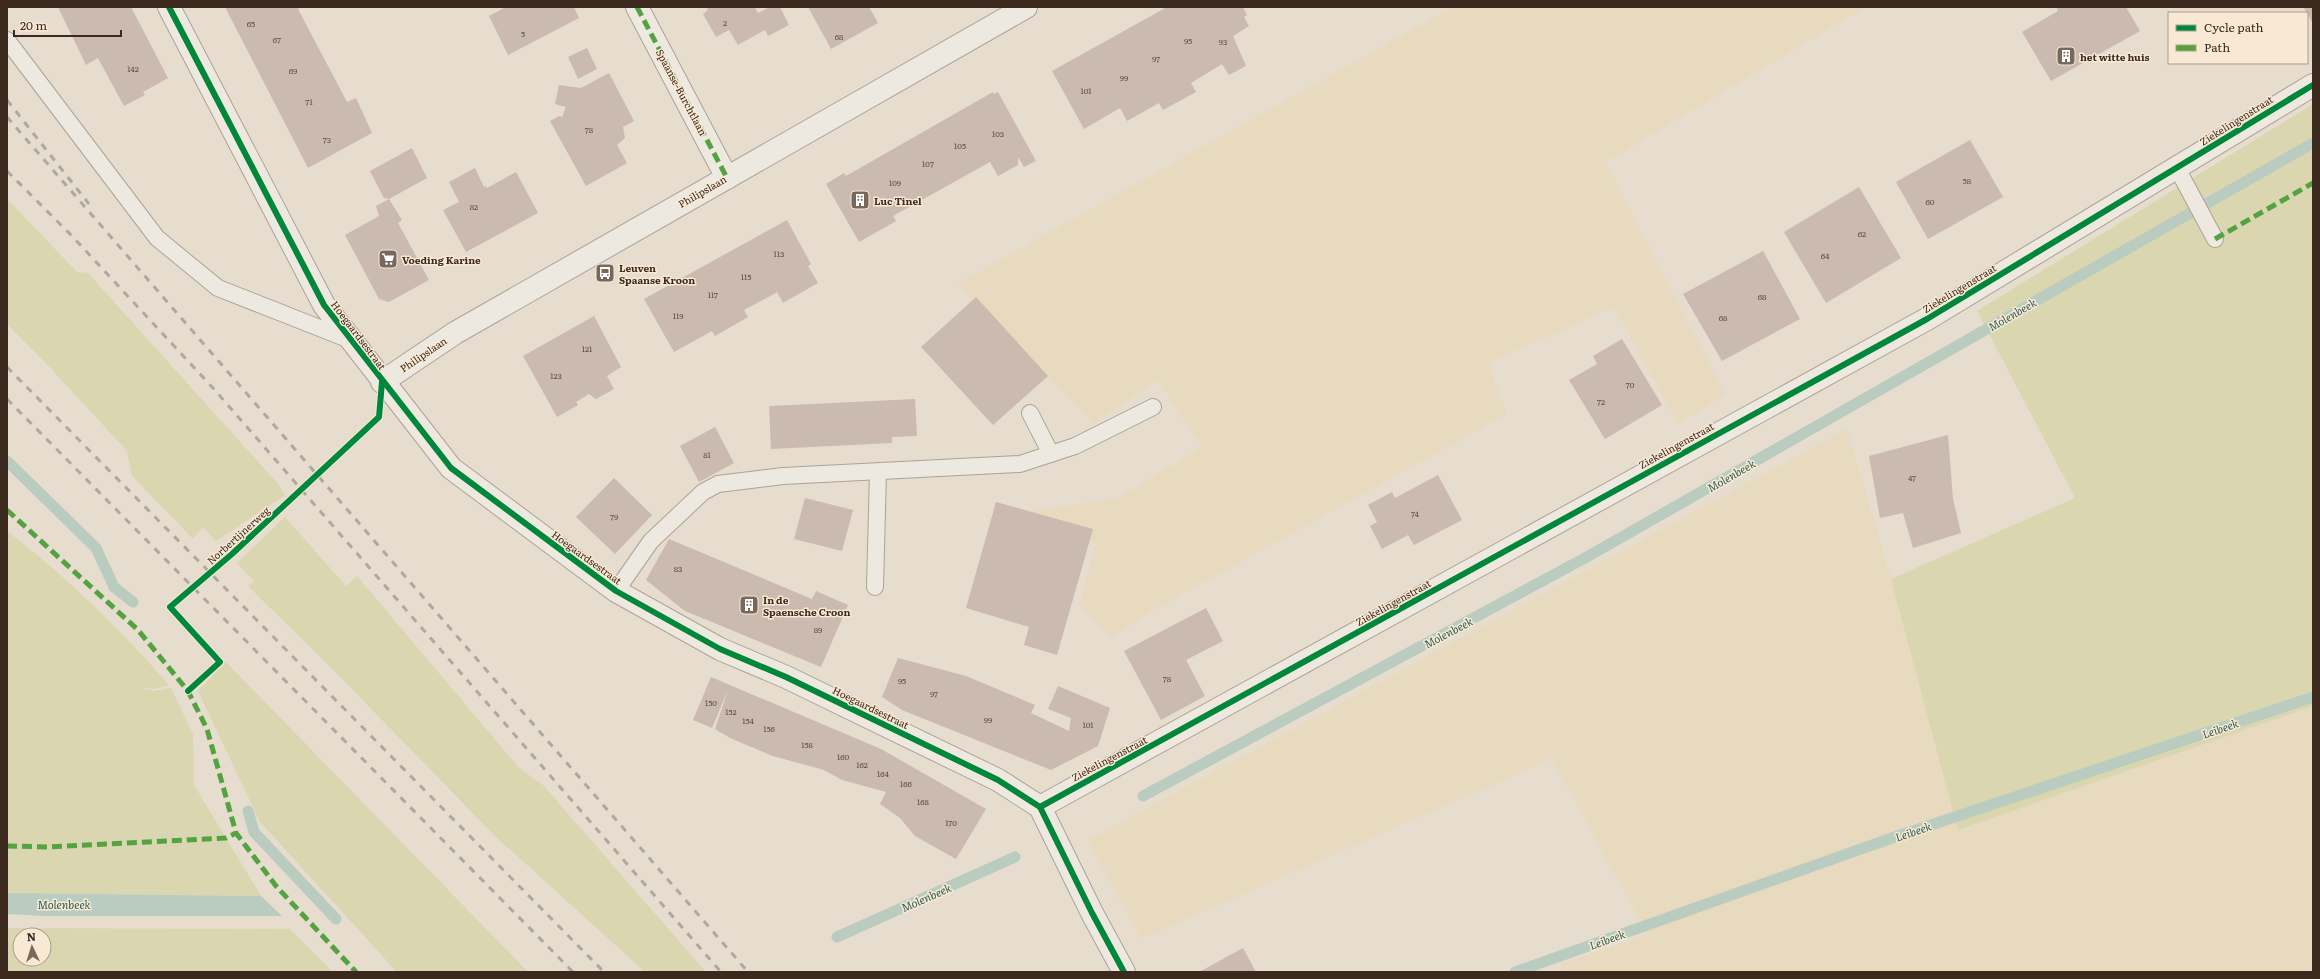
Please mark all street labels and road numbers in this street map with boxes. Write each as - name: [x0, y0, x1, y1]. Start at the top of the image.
- street label: Spaanse-Burchtlaan: [653, 46, 711, 138]
- street label: Ziekelingenstraat: [2197, 91, 2275, 149]
- street label: Philipslaan: [675, 171, 729, 211]
- street label: Ziekelingenstraat: [1919, 260, 1999, 316]
- street label: Hoegaardsestraat: [328, 297, 390, 373]
- street label: Philipslaan: [396, 333, 450, 375]
- street label: Ziekelingenstraat: [1636, 418, 1716, 472]
- street label: Norbertijnerweg: [203, 502, 273, 567]
- street label: Hoegaardsestraat: [549, 526, 625, 588]
- street label: Ziekelingenstraat: [1353, 575, 1433, 629]
- street label: Hoegaardsestraat: [830, 682, 912, 732]
- street label: Ziekelingenstraat: [1068, 732, 1150, 784]

